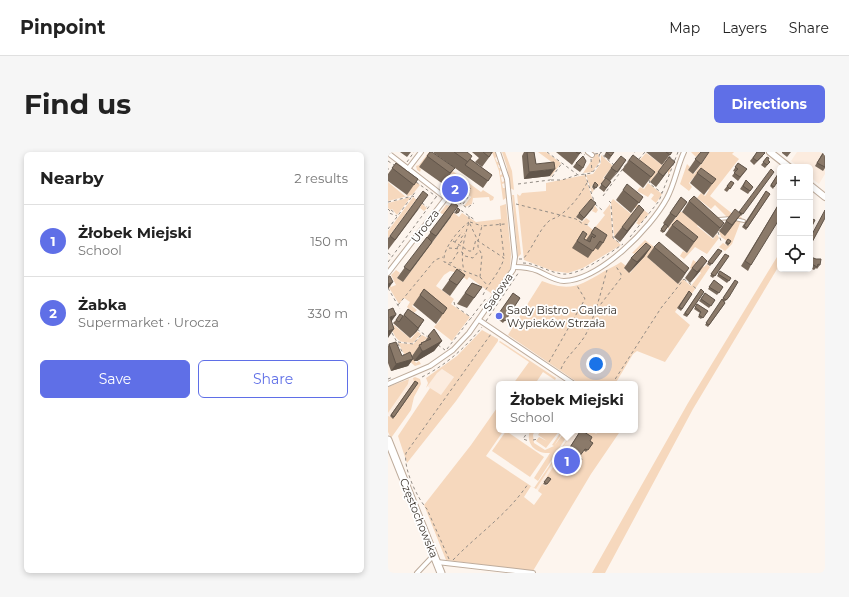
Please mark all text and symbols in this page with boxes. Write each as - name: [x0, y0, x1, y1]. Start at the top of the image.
- text: Pinpoint: [20, 16, 105, 39]
- text: Map: [669, 19, 700, 37]
- text: Layers: [722, 19, 767, 37]
- text: Share: [789, 19, 829, 37]
- button: Directions: [714, 85, 825, 123]
- text: Find us: [24, 87, 131, 121]
- map controls: [777, 164, 813, 272]
- button: +: [777, 164, 813, 200]
- text: Nearby: [40, 168, 104, 188]
- text: 2 results: [294, 170, 348, 186]
- pin: 2: [442, 174, 468, 204]
- button: −: [777, 200, 813, 236]
- street label: Urocza: [408, 207, 442, 245]
- text: Żłobek Miejski: [78, 223, 192, 242]
- text: 1: [50, 233, 56, 249]
- text: 150 m: [310, 233, 348, 249]
- button: locate: [777, 236, 813, 272]
- text: School: [78, 242, 122, 258]
- street label: Sadowa: [480, 270, 516, 314]
- text: Żabka: [78, 295, 127, 314]
- place label: Sady Bistro - Galeria Wypieków Strzała: [507, 303, 617, 330]
- text: 2: [49, 305, 57, 321]
- text: 330 m: [308, 305, 348, 321]
- marker: Sady Bistro - Galeria Wypieków Strzała: [494, 311, 504, 321]
- text: Supermarket · Urocza: [78, 314, 219, 330]
- your location: [586, 354, 606, 374]
- button: Save: [40, 360, 190, 398]
- button: Share: [198, 360, 348, 398]
- popup: [496, 381, 638, 433]
- text: Żłobek Miejski: [510, 390, 624, 409]
- text: School: [510, 409, 554, 425]
- pin: 1: [554, 446, 580, 476]
- street label: Częstochowska: [397, 476, 441, 560]

